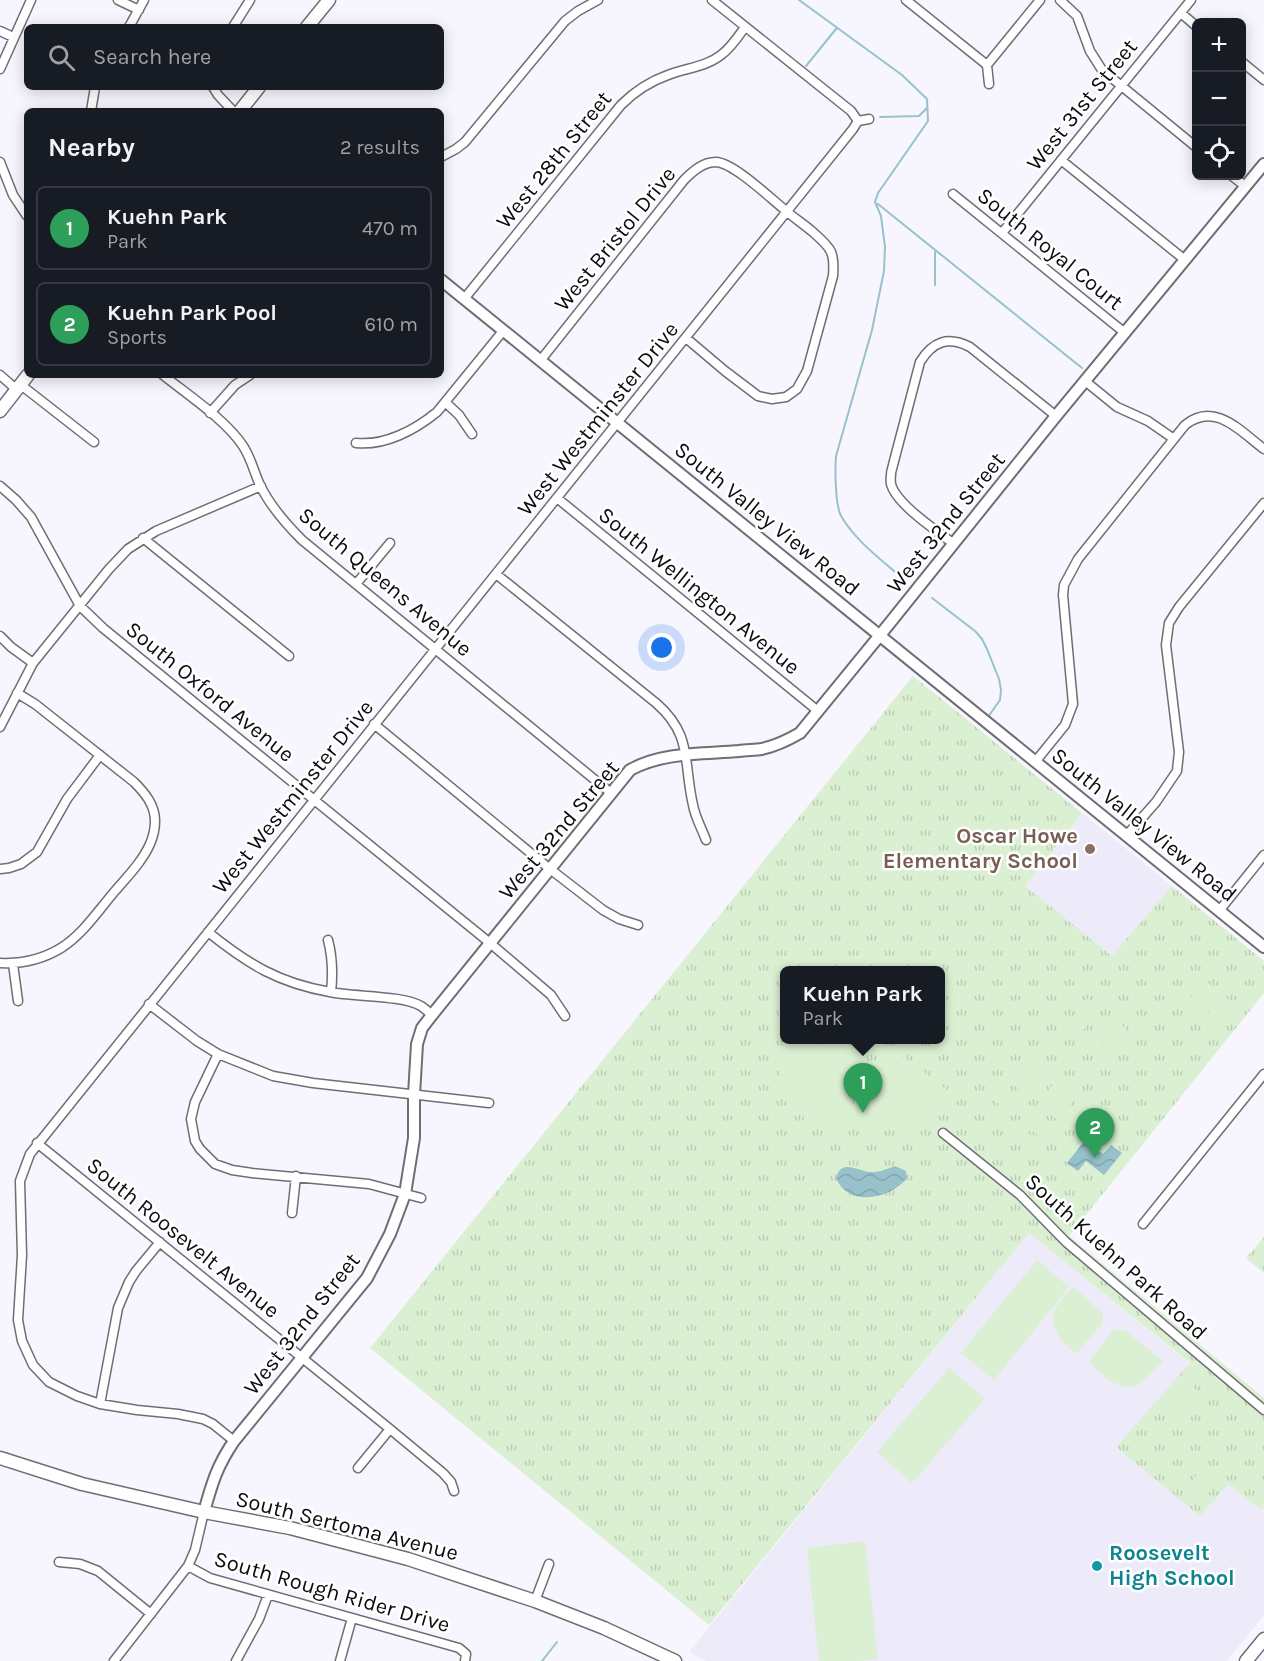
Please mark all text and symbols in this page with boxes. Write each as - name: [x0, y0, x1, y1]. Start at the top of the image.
- map controls: [1192, 18, 1246, 180]
- button: +: [1192, 18, 1246, 72]
- search box: [24, 24, 444, 90]
- street label: West 31st Street: [1021, 34, 1143, 176]
- icon: search: [45, 41, 78, 74]
- text: Search here: [93, 44, 211, 70]
- button: −: [1192, 72, 1246, 126]
- street label: West 28th Street: [491, 86, 617, 234]
- button: locate: [1192, 126, 1246, 180]
- text: Nearby: [48, 132, 135, 163]
- text: 2 results: [340, 136, 420, 159]
- street label: West Bristol Drive: [549, 162, 681, 316]
- street label: South Royal Court: [972, 182, 1128, 316]
- text: Kuehn Park: [107, 204, 227, 230]
- text: 1: [66, 217, 73, 240]
- text: 470 m: [362, 217, 418, 240]
- text: Park: [107, 230, 148, 253]
- text: Kuehn Park Pool: [107, 300, 277, 326]
- text: 2: [63, 313, 76, 336]
- text: 610 m: [365, 313, 418, 336]
- street label: West Westminster Drive: [512, 317, 684, 521]
- text: Sports: [107, 326, 167, 349]
- street label: South Valley View Road: [669, 436, 865, 602]
- street label: West 32nd Street: [881, 448, 1011, 598]
- street label: South Queens Avenue: [293, 502, 477, 662]
- street label: South Wellington Avenue: [593, 502, 805, 680]
- street label: South Oxford Avenue: [121, 616, 299, 768]
- your location: [647, 633, 676, 662]
- street label: West Westminster Drive: [207, 695, 379, 899]
- street label: South Valley View Road: [1046, 742, 1242, 908]
- street label: West 32nd Street: [493, 755, 625, 905]
- place label: Oscar Howe Elementary School: [883, 823, 1078, 874]
- marker: Oscar Howe Elementary School: [1083, 842, 1097, 856]
- popup: [780, 966, 945, 1044]
- text: Kuehn Park: [802, 981, 923, 1007]
- text: Park: [802, 1007, 843, 1030]
- pin: 1: [844, 1064, 882, 1113]
- pin: 2: [1076, 1108, 1114, 1158]
- street label: South Roosevelt Avenue: [81, 1152, 285, 1324]
- street label: South Kuehn Park Road: [1020, 1168, 1212, 1346]
- street label: West 32nd Street: [239, 1248, 365, 1400]
- street label: South Sertoma Avenue: [233, 1486, 461, 1566]
- place label: Roosevelt High School: [1109, 1540, 1235, 1591]
- street label: South Rough Rider Drive: [211, 1546, 453, 1638]
- marker: Roosevelt High School: [1090, 1559, 1104, 1573]

